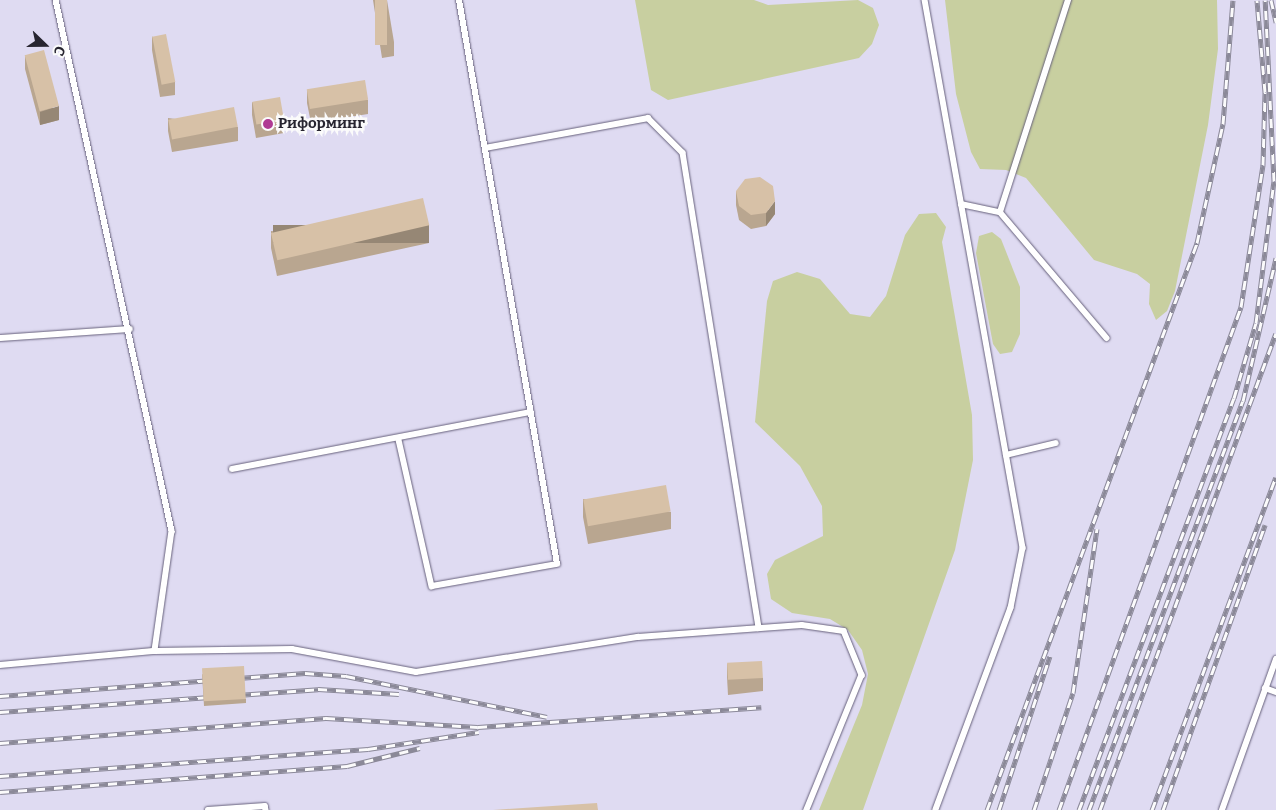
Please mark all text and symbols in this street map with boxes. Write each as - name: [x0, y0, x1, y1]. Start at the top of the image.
- north arrow: [20, 20, 70, 70]
- text: С: [50, 44, 69, 58]
- place label: Риформинг: [278, 115, 365, 133]
- marker: Риформинг: [262, 118, 274, 130]

